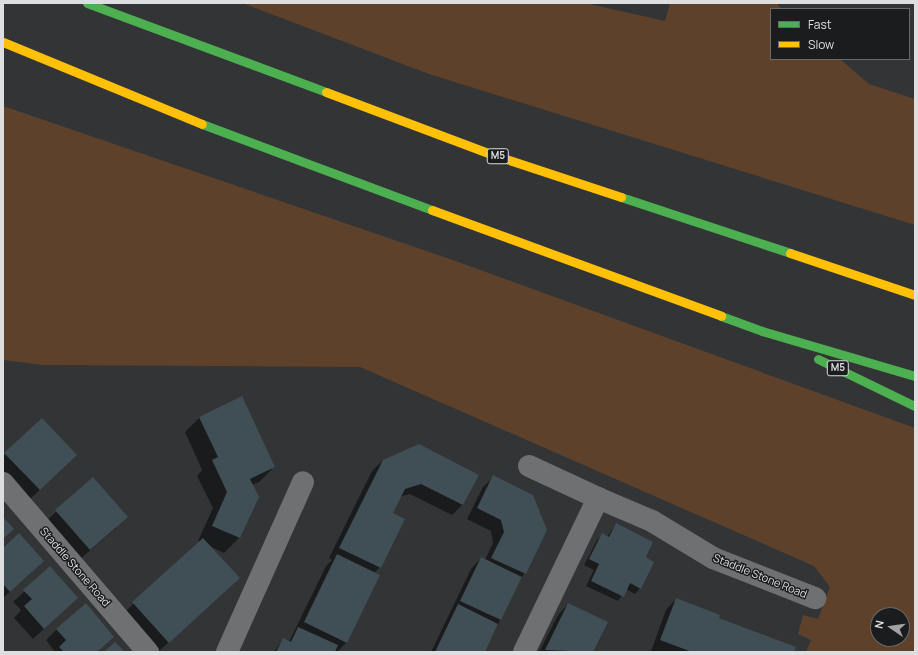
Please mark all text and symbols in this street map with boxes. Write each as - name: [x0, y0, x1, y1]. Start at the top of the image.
- legend: [770, 8, 910, 60]
- text: Fast: [808, 16, 832, 33]
- text: Slow: [808, 36, 834, 53]
- road number: M5: [486, 148, 510, 164]
- road number: M5: [826, 360, 850, 376]
- street label: Staddle Stone Road: [37, 525, 113, 609]
- street label: Staddle Stone Road: [711, 551, 809, 601]
- north arrow: [870, 607, 910, 647]
- text: N: [871, 619, 887, 630]

